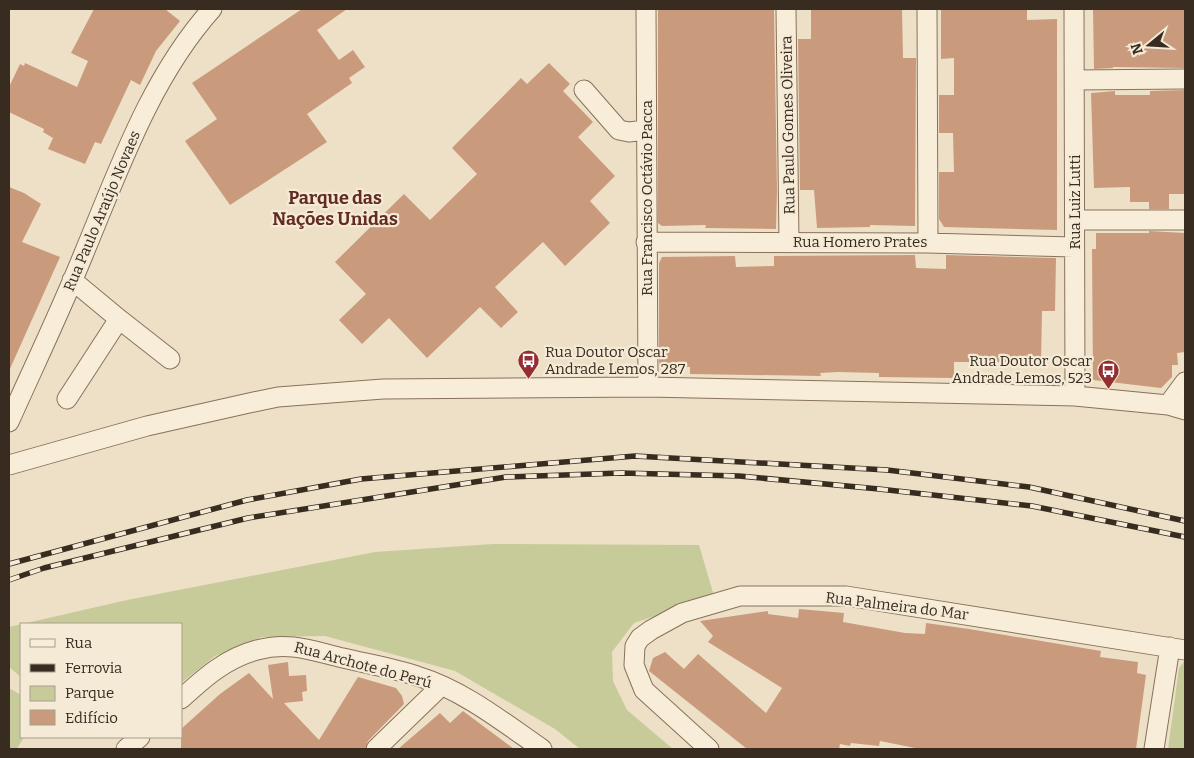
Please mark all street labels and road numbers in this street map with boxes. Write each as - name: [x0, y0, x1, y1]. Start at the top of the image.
- street label: Rua Paulo Gomes Oliveira: [777, 35, 799, 215]
- street label: Rua Francisco Octávio Pacca: [638, 100, 656, 296]
- street label: Rua Paulo Araújo Novaes: [60, 128, 144, 294]
- street label: Rua Luiz Lutti: [1066, 154, 1084, 249]
- street label: Rua Homero Prates: [793, 233, 927, 251]
- street label: Rua Palmeira do Mar: [824, 588, 970, 624]
- street label: Rua Archote do Perú: [292, 638, 434, 692]

